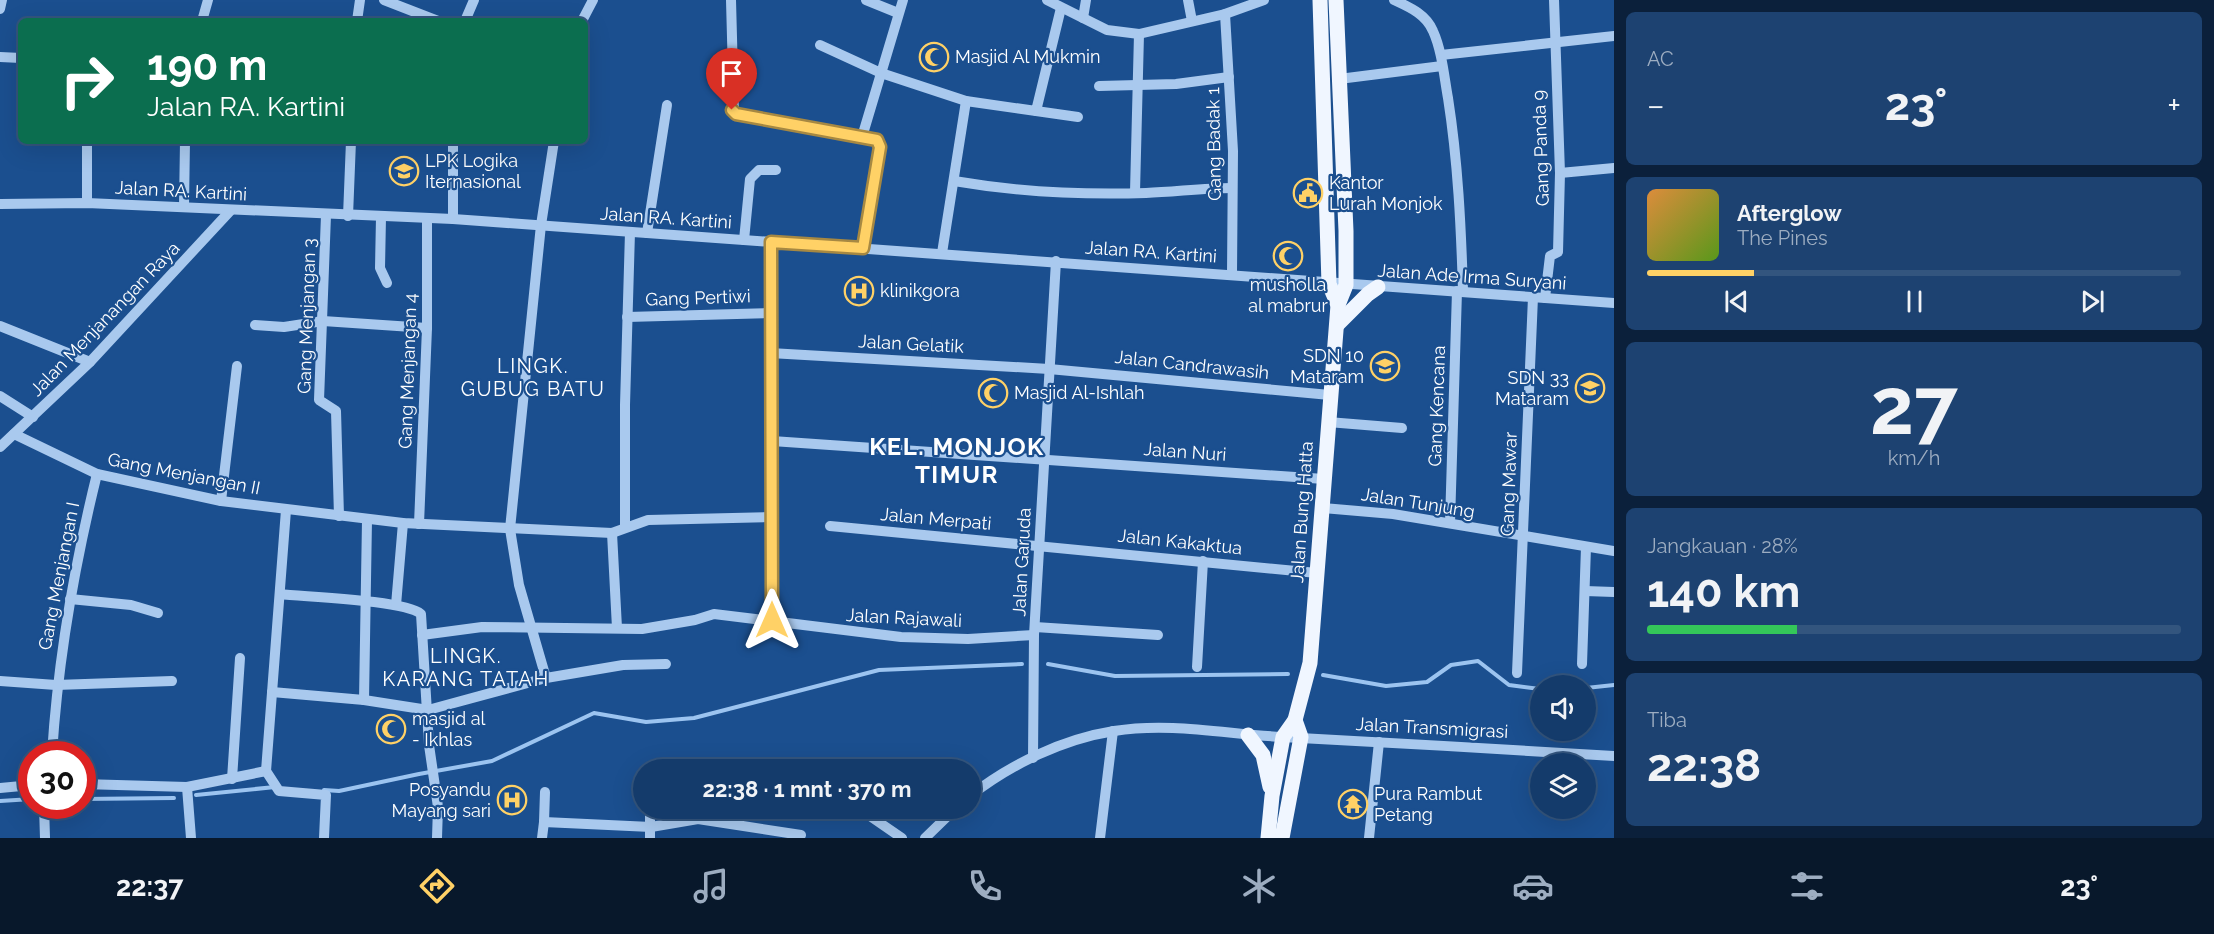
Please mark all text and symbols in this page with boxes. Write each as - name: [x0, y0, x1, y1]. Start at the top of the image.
- text: 190 m: [147, 41, 267, 90]
- mosque icon: Masjid Al Mukmin: [918, 41, 950, 73]
- icon: right: [48, 42, 126, 120]
- place label: Masjid Al Mukmin: [955, 46, 1101, 67]
- text: AC: [1647, 47, 1674, 71]
- pin: [706, 48, 757, 110]
- icon: arrive: [715, 57, 748, 90]
- text: 23°: [1885, 78, 1947, 131]
- text: −: [1647, 86, 1665, 125]
- text: +: [2167, 86, 2181, 125]
- street label: Gang Badak 1: [1202, 87, 1225, 201]
- street label: Gang Panda 9: [1528, 89, 1553, 207]
- text: Jalan RA. Kartini: [147, 91, 345, 122]
- place label: LPK Logika Iternasional: [425, 150, 521, 192]
- school or university icon: LPK Logika Iternasional: [388, 155, 420, 187]
- place label: Kantor Lurah Monjok: [1329, 172, 1443, 214]
- street label: Jalan RA. Kartini: [115, 177, 248, 204]
- public building icon: Kantor Lurah Monjok: [1292, 177, 1324, 209]
- text: Afterglow: [1737, 200, 1842, 226]
- street label: Jalan RA. Kartini: [599, 202, 733, 233]
- text: The Pines: [1737, 226, 1828, 250]
- street label: Jalan RA. Kartini: [1084, 236, 1218, 267]
- street label: Jalan Menjanangan Raya: [26, 237, 184, 400]
- street label: Gang Menjangan 3: [293, 238, 320, 394]
- mosque icon: musholla al mabrur: [1272, 240, 1304, 272]
- street label: Jalan Ade Irma Suryani: [1377, 259, 1567, 294]
- place label: musholla al mabrur: [1248, 274, 1328, 316]
- hospital icon: klinikgora: [843, 275, 875, 307]
- place label: klinikgora: [880, 280, 960, 301]
- street label: Gang Pertiwi: [645, 285, 751, 310]
- icon: previous: [1720, 285, 1753, 318]
- icon: pause: [1898, 285, 1931, 318]
- icon: next: [2076, 285, 2109, 318]
- street label: Gang Menjangan 4: [394, 293, 421, 449]
- street label: Jalan Gelatik: [858, 330, 965, 357]
- place label: SDN 10 Mataram: [1290, 345, 1364, 387]
- street label: Gang Kencana: [1424, 345, 1449, 467]
- street label: Jalan Candrawasih: [1114, 346, 1270, 383]
- school or university icon: SDN 10 Mataram: [1369, 350, 1401, 382]
- district label: LINGK. GUBUG BATU: [461, 354, 605, 401]
- text: 27: [1870, 361, 1958, 452]
- place label: SDN 33 Mataram: [1495, 367, 1569, 409]
- school or university icon: SDN 33 Mataram: [1574, 372, 1606, 404]
- mosque icon: Masjid Al-Ishlah: [977, 377, 1009, 409]
- place label: Masjid Al-Ishlah: [1014, 382, 1145, 403]
- street label: Gang Mawar: [1496, 431, 1521, 537]
- district label: KEL. MONJOK TIMUR: [869, 432, 1045, 489]
- street label: Jalan Nuri: [1143, 438, 1227, 465]
- street label: Jalan Bung Hatta: [1286, 441, 1317, 583]
- text: km/h: [1888, 446, 1940, 470]
- street label: Gang Menjangan II: [106, 448, 262, 499]
- street label: Jalan Tunjung: [1360, 483, 1476, 522]
- street label: Gang Menjangan I: [34, 500, 83, 652]
- street label: Jalan Merpati: [880, 503, 992, 534]
- street label: Jalan Garuda: [1008, 507, 1035, 617]
- street label: Jalan Kakaktua: [1117, 525, 1243, 558]
- text: Jangkauan · 28%: [1647, 534, 1798, 558]
- text: 140 km: [1647, 565, 1800, 618]
- position arrow: [740, 588, 804, 652]
- street label: Jalan Rajawali: [845, 604, 963, 631]
- district label: LINGK. KARANG TATAH: [382, 644, 550, 691]
- map controls: [1530, 675, 1596, 819]
- button: sound: [1530, 675, 1596, 741]
- place label: masjid al - Ikhlas: [412, 708, 486, 750]
- text: Tiba: [1647, 708, 1687, 732]
- mosque icon: masjid al - Ikhlas: [375, 713, 407, 745]
- street label: Jalan Transmigrasi: [1355, 713, 1509, 742]
- text: 22:38: [1647, 739, 1761, 792]
- speed limit sign: 30: [18, 741, 96, 819]
- button: layers: [1530, 753, 1596, 819]
- text: 22:38 · 1 mnt · 370 m: [702, 776, 912, 802]
- place label: Posyandu Mayang sari: [392, 779, 491, 821]
- place label: Pura Rambut Petang: [1374, 783, 1482, 825]
- hospital icon: Posyandu Mayang sari: [496, 784, 528, 816]
- temple icon: Pura Rambut Petang: [1337, 788, 1369, 820]
- icon: directions: [416, 865, 458, 907]
- icon: music: [690, 865, 732, 907]
- icon: phone: [964, 865, 1006, 907]
- icon: climate: [1238, 865, 1280, 907]
- icon: car: [1512, 865, 1554, 907]
- icon: filters: [1786, 865, 1828, 907]
- text: 22:37: [116, 871, 183, 902]
- text: 23°: [2060, 871, 2098, 902]

